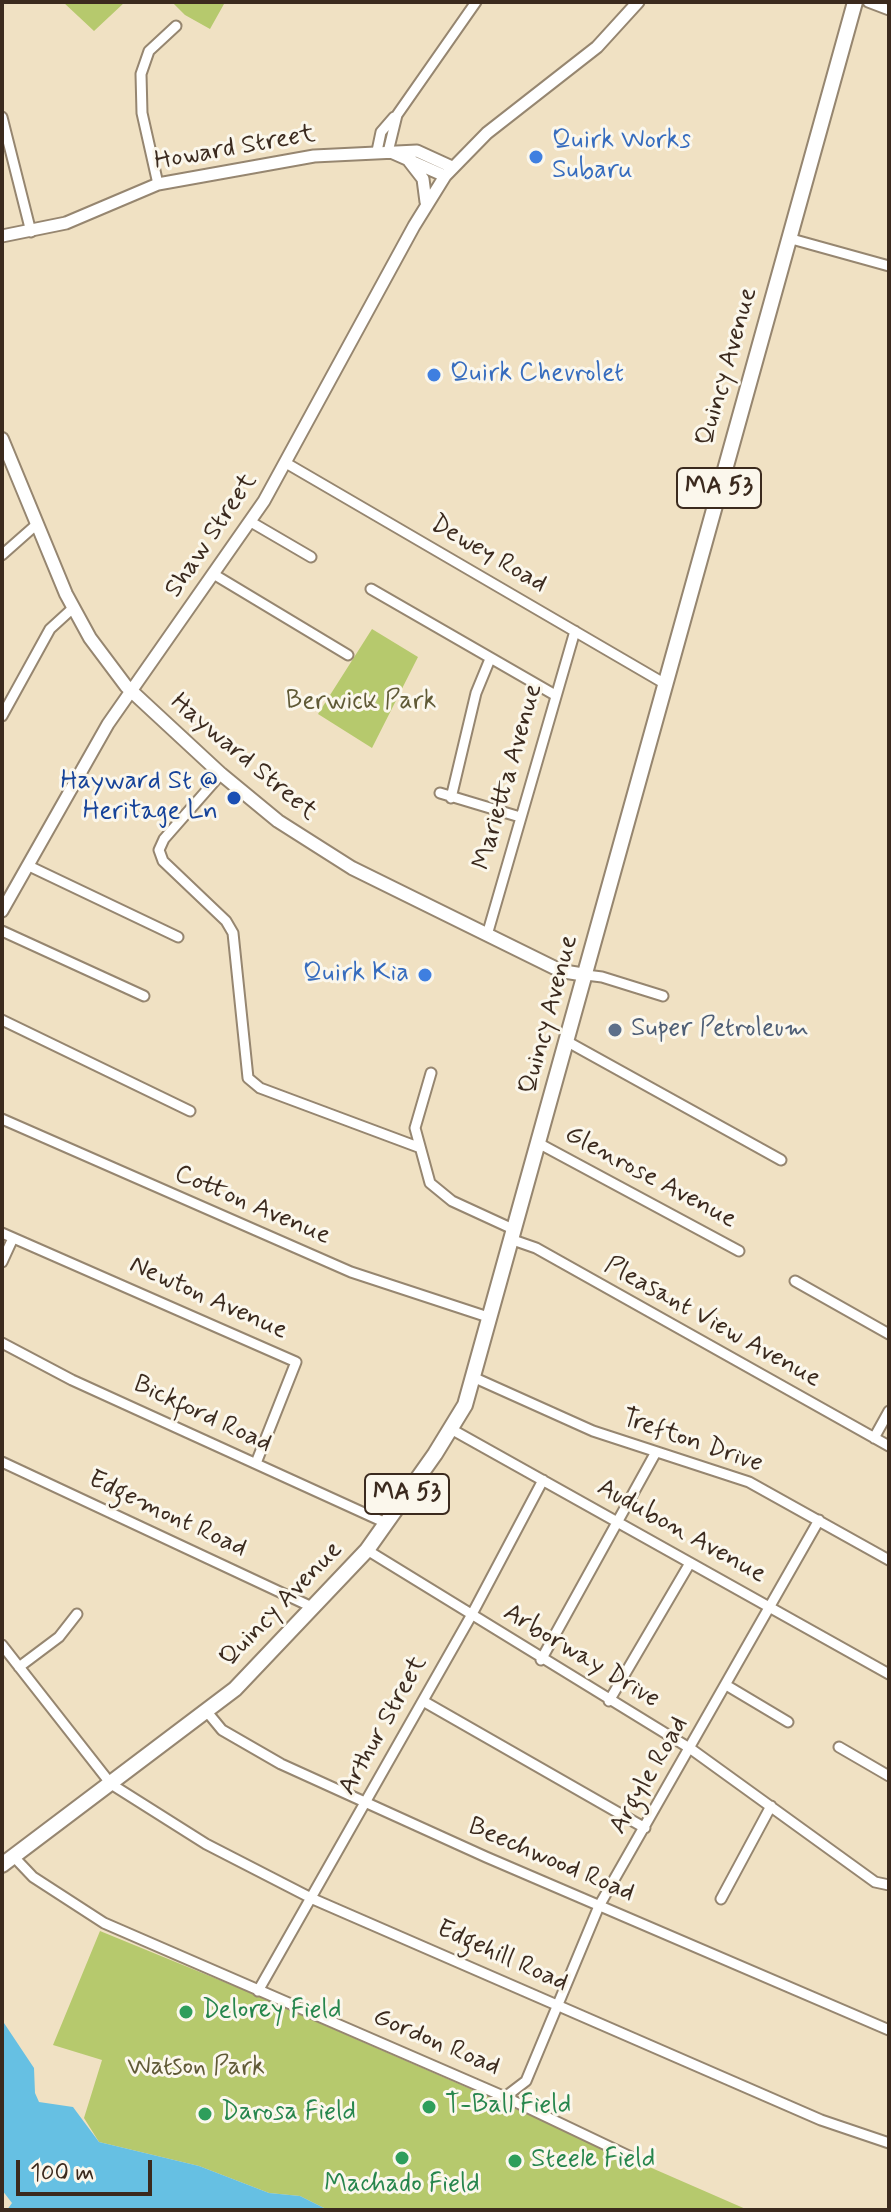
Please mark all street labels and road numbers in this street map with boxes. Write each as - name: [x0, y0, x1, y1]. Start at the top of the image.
- street label: Howard Street: [152, 120, 318, 178]
- street label: Quincy Avenue: [690, 284, 766, 450]
- street label: Shaw Street: [159, 468, 265, 604]
- road number: MA 53: [677, 468, 761, 508]
- street label: Dewey Road: [424, 509, 552, 601]
- street label: Marietta Avenue: [468, 680, 550, 874]
- street label: Hayward Street: [163, 688, 323, 828]
- street label: Quincy Avenue: [514, 932, 586, 1098]
- street label: Glenrose Avenue: [559, 1120, 741, 1236]
- street label: Cotton Avenue: [169, 1159, 335, 1253]
- street label: Newton Avenue: [124, 1250, 292, 1348]
- street label: Pleasant View Avenue: [598, 1250, 826, 1396]
- street label: Bickford Road: [128, 1369, 276, 1461]
- street label: Trefton Drive: [617, 1403, 767, 1481]
- street label: Edgemont Road: [83, 1465, 251, 1565]
- street label: Audubon Avenue: [591, 1473, 771, 1591]
- road number: MA 53: [365, 1474, 449, 1514]
- street label: Quincy Avenue: [214, 1535, 350, 1675]
- street label: Arborway Drive: [497, 1598, 665, 1716]
- street label: Arthur Street: [333, 1651, 435, 1801]
- street label: Argyle Road: [604, 1712, 696, 1840]
- street label: Beechwood Road: [463, 1812, 639, 1910]
- street label: Edgehill Road: [431, 1914, 573, 2000]
- street label: Gordon Road: [368, 2002, 504, 2084]

